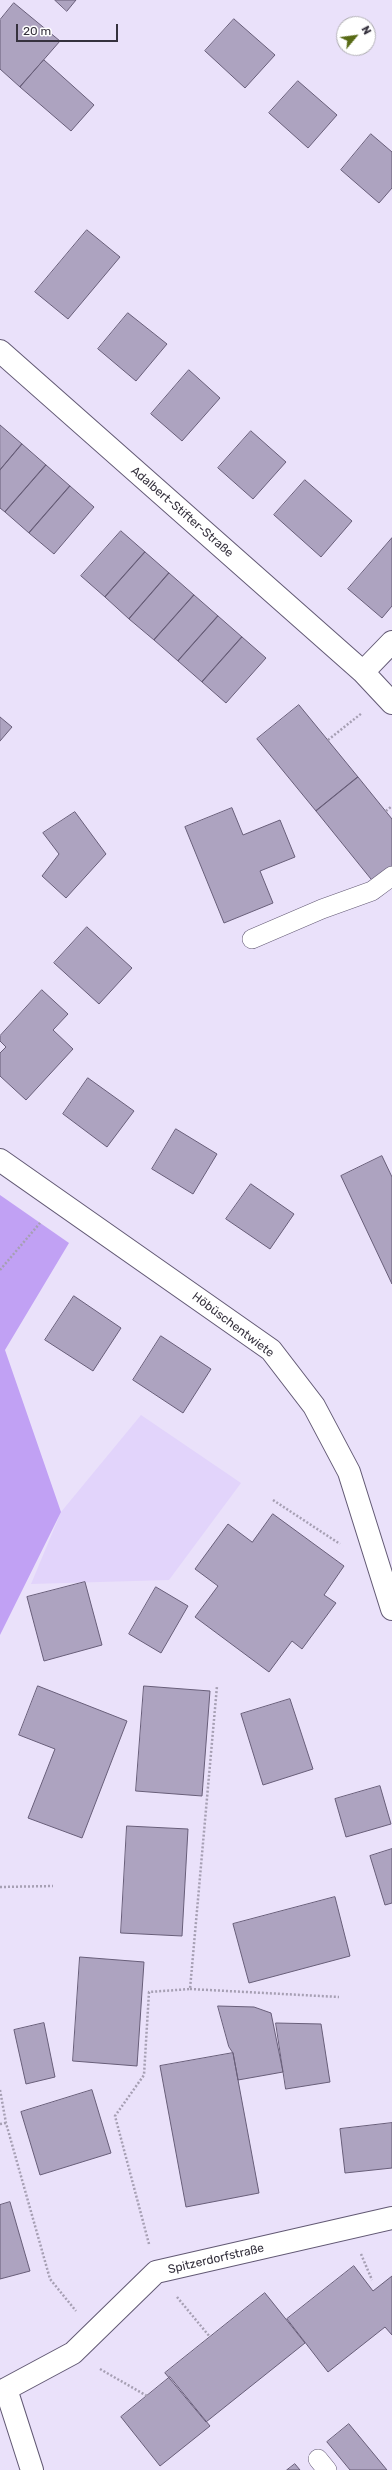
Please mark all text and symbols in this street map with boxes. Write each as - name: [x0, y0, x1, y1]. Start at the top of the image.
- scale bar: [18, 16, 120, 42]
- north arrow: [336, 16, 376, 56]
- text: 20 m: [23, 24, 51, 38]
- text: N: [358, 24, 374, 37]
- street label: Adalbert-Stifter-Straße: [128, 464, 236, 560]
- street label: Höbüschentwiete: [189, 1289, 277, 1361]
- street label: Spitzerdorfstraße: [166, 2241, 266, 2277]

